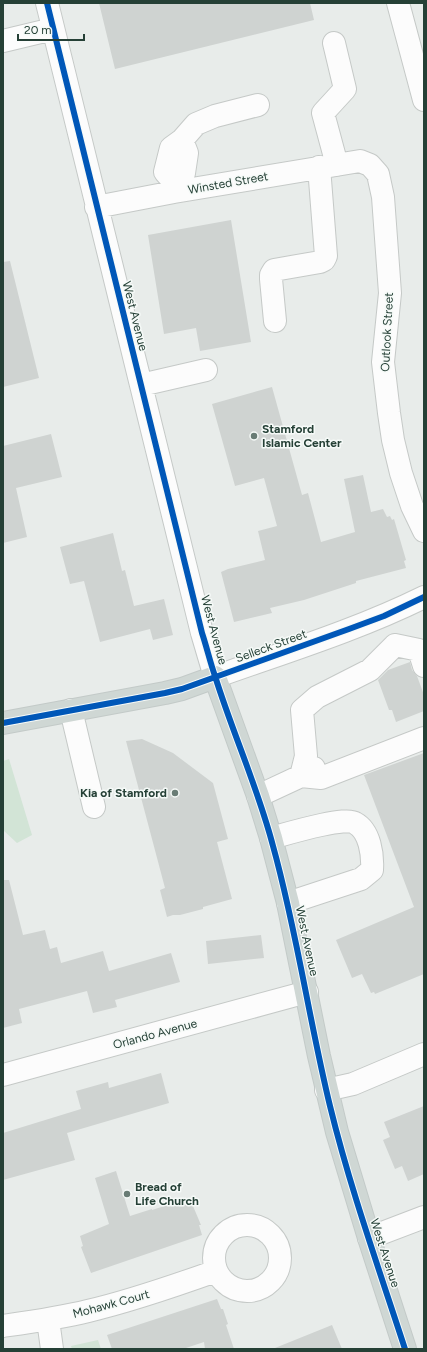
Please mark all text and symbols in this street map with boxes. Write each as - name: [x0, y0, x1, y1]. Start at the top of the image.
- scale bar: [18, 16, 84, 42]
- text: 20 m: [24, 23, 52, 37]
- street label: Winsted Street: [187, 169, 270, 197]
- street label: West Avenue: [120, 280, 151, 353]
- street label: Outlook Street: [378, 291, 396, 372]
- place label: Stamford Islamic Center: [262, 422, 342, 450]
- marker: Stamford Islamic Center: [249, 431, 259, 441]
- street label: West Avenue: [198, 594, 230, 667]
- street label: Selleck Street: [234, 627, 309, 665]
- place label: Kia of Stamford: [80, 786, 167, 800]
- marker: Kia of Stamford: [170, 788, 180, 798]
- street label: West Avenue: [293, 905, 321, 978]
- street label: Orlando Avenue: [111, 1016, 199, 1052]
- place label: Bread of Life Church: [135, 1180, 199, 1208]
- marker: Bread of Life Church: [122, 1189, 132, 1199]
- street label: West Avenue: [367, 1217, 403, 1289]
- street label: Mohawk Court: [71, 1287, 151, 1321]

